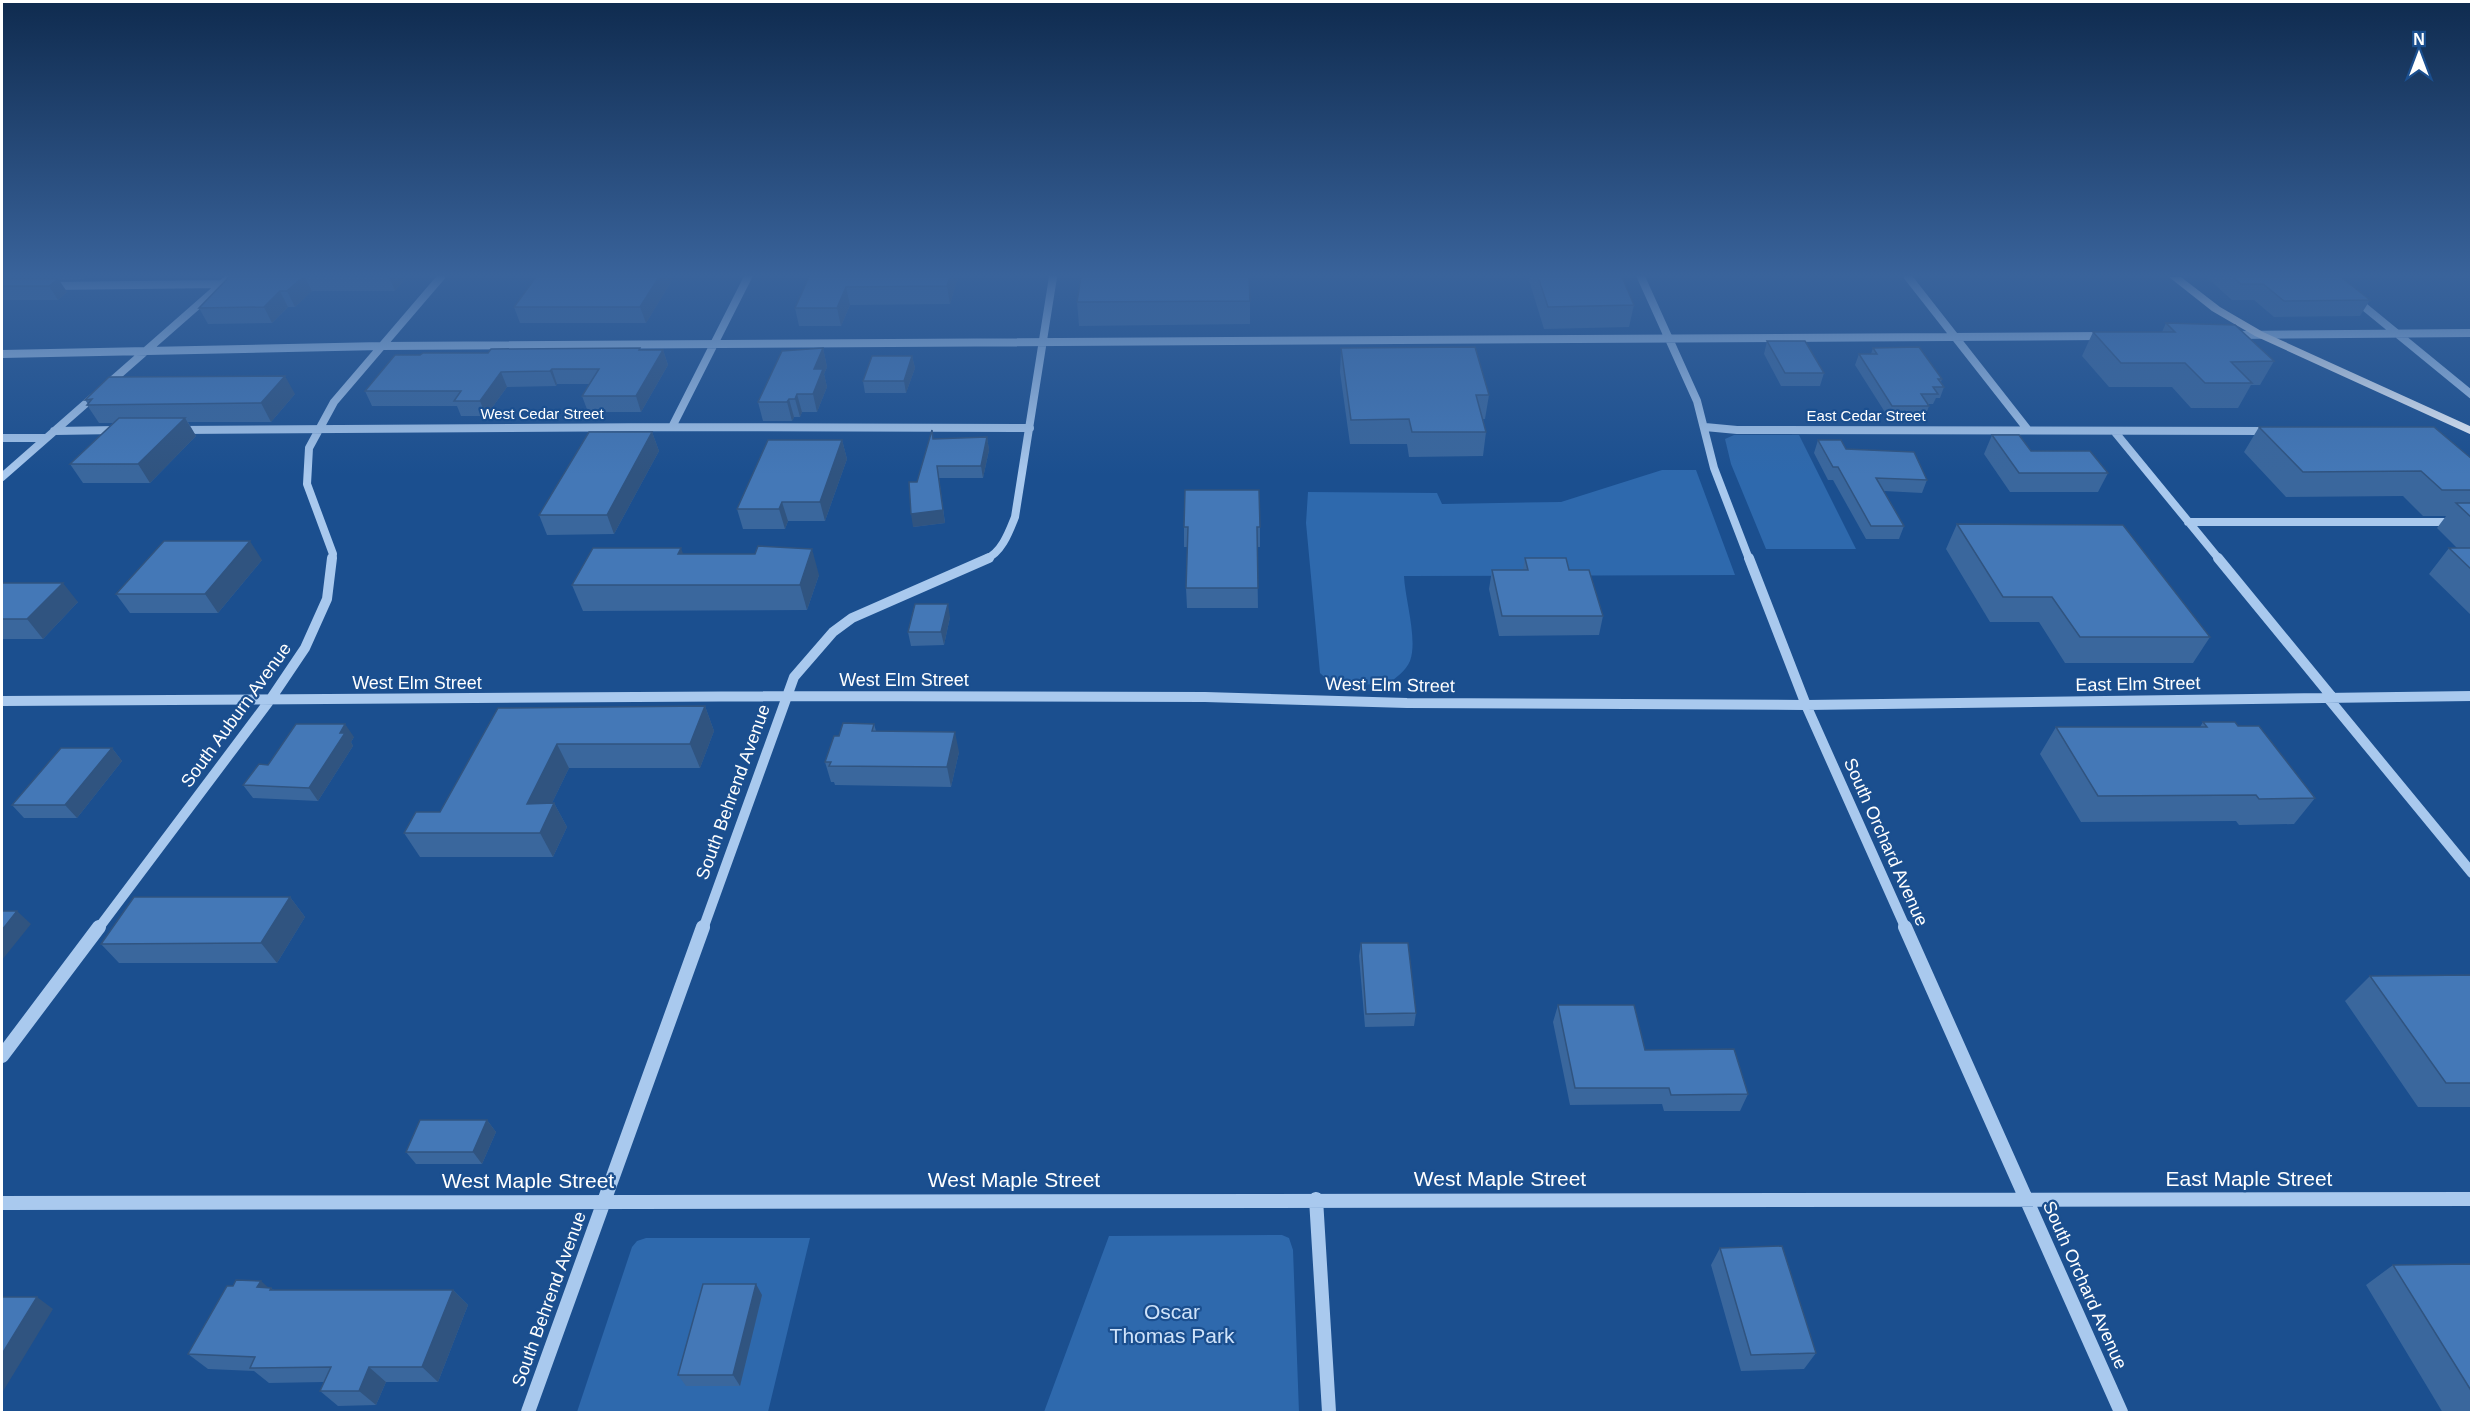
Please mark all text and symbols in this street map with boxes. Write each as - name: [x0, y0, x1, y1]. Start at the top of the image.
- north arrow: [2389, 24, 2449, 84]
- text: N: [2413, 31, 2425, 48]
- street label: West Cedar Street: [480, 405, 604, 422]
- street label: East Cedar Street: [1806, 407, 1926, 424]
- street label: South Auburn Avenue: [177, 639, 295, 791]
- street label: West Elm Street: [839, 670, 969, 690]
- street label: West Elm Street: [352, 673, 482, 693]
- street label: East Elm Street: [2075, 673, 2201, 695]
- street label: West Elm Street: [1325, 674, 1455, 696]
- street label: South Behrend Avenue: [692, 702, 774, 882]
- street label: South Orchard Avenue: [1840, 755, 1932, 929]
- street label: West Maple Street: [1414, 1167, 1586, 1190]
- street label: East Maple Street: [2166, 1167, 2333, 1190]
- street label: West Maple Street: [928, 1168, 1100, 1191]
- street label: West Maple Street: [442, 1169, 614, 1192]
- street label: South Orchard Avenue: [2039, 1198, 2131, 1372]
- street label: South Behrend Avenue: [508, 1209, 590, 1389]
- park label: Oscar Thomas Park: [1110, 1300, 1235, 1347]

